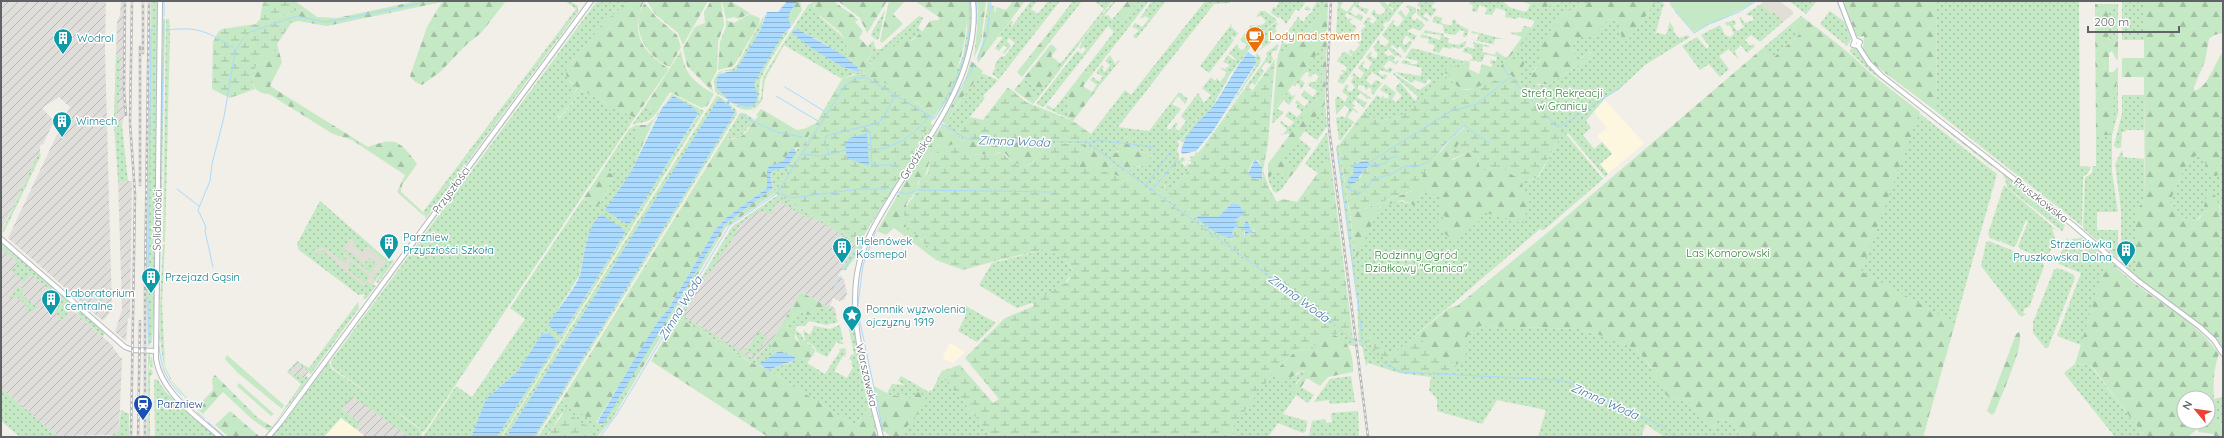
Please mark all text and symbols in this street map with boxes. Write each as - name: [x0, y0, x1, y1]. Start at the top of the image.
- scale bar: [2088, 8, 2179, 34]
- text: 200 m: [2094, 14, 2129, 29]
- cafe icon: Lody nad stawem: [1244, 25, 1266, 53]
- building icon: Wodrol: [52, 27, 74, 55]
- place label: Lody nad stawem: [1269, 29, 1360, 43]
- place label: Wodrol: [77, 31, 114, 45]
- park label: Strefa Rekreacji w Granicy: [1521, 86, 1603, 113]
- building icon: Wimech: [51, 110, 73, 138]
- place label: Wimech: [76, 114, 117, 128]
- street label: Grodziska: [897, 132, 935, 182]
- water label: Zimna Woda: [978, 132, 1051, 150]
- street label: Przyszłości: [429, 164, 473, 216]
- street label: Pruszkowska: [2011, 174, 2071, 226]
- street label: Solidarności: [149, 189, 165, 251]
- place label: Parzniew Przyszłości Szkoła: [403, 230, 494, 257]
- building icon: Parzniew Przyszłości Szkoła: [378, 232, 400, 260]
- place label: Helenówek Kosmepol: [856, 234, 912, 261]
- building icon: Helenówek Kosmepol: [831, 236, 853, 264]
- place label: Strzeniówka Pruszkowska Dolna: [2013, 237, 2112, 264]
- building icon: Strzeniówka Pruszkowska Dolna: [2115, 239, 2137, 267]
- park label: Las Komorowski: [1686, 246, 1770, 260]
- park label: Rodzinny Ogród Działkowy "Granica": [1365, 248, 1467, 275]
- building icon: Przejazd Gąsin: [140, 266, 162, 294]
- place label: Przejazd Gąsin: [165, 270, 240, 284]
- water label: Zimna Woda: [1265, 271, 1333, 326]
- water label: Zimna Woda: [655, 273, 705, 343]
- place label: Laboratorium centralne: [65, 286, 135, 313]
- building icon: Laboratorium centralne: [40, 288, 62, 316]
- place label: Pomnik wyzwolenia ojczyzny 1919: [866, 302, 965, 329]
- place icon: Pomnik wyzwolenia ojczyzny 1919: [841, 304, 863, 332]
- street label: Warszawska: [853, 342, 881, 408]
- water label: Zimna Woda: [1569, 380, 1642, 423]
- north arrow: [2176, 390, 2216, 430]
- station icon: Parzniew: [132, 393, 154, 421]
- place label: Parzniew: [157, 397, 203, 411]
- text: N: [2179, 398, 2195, 412]

